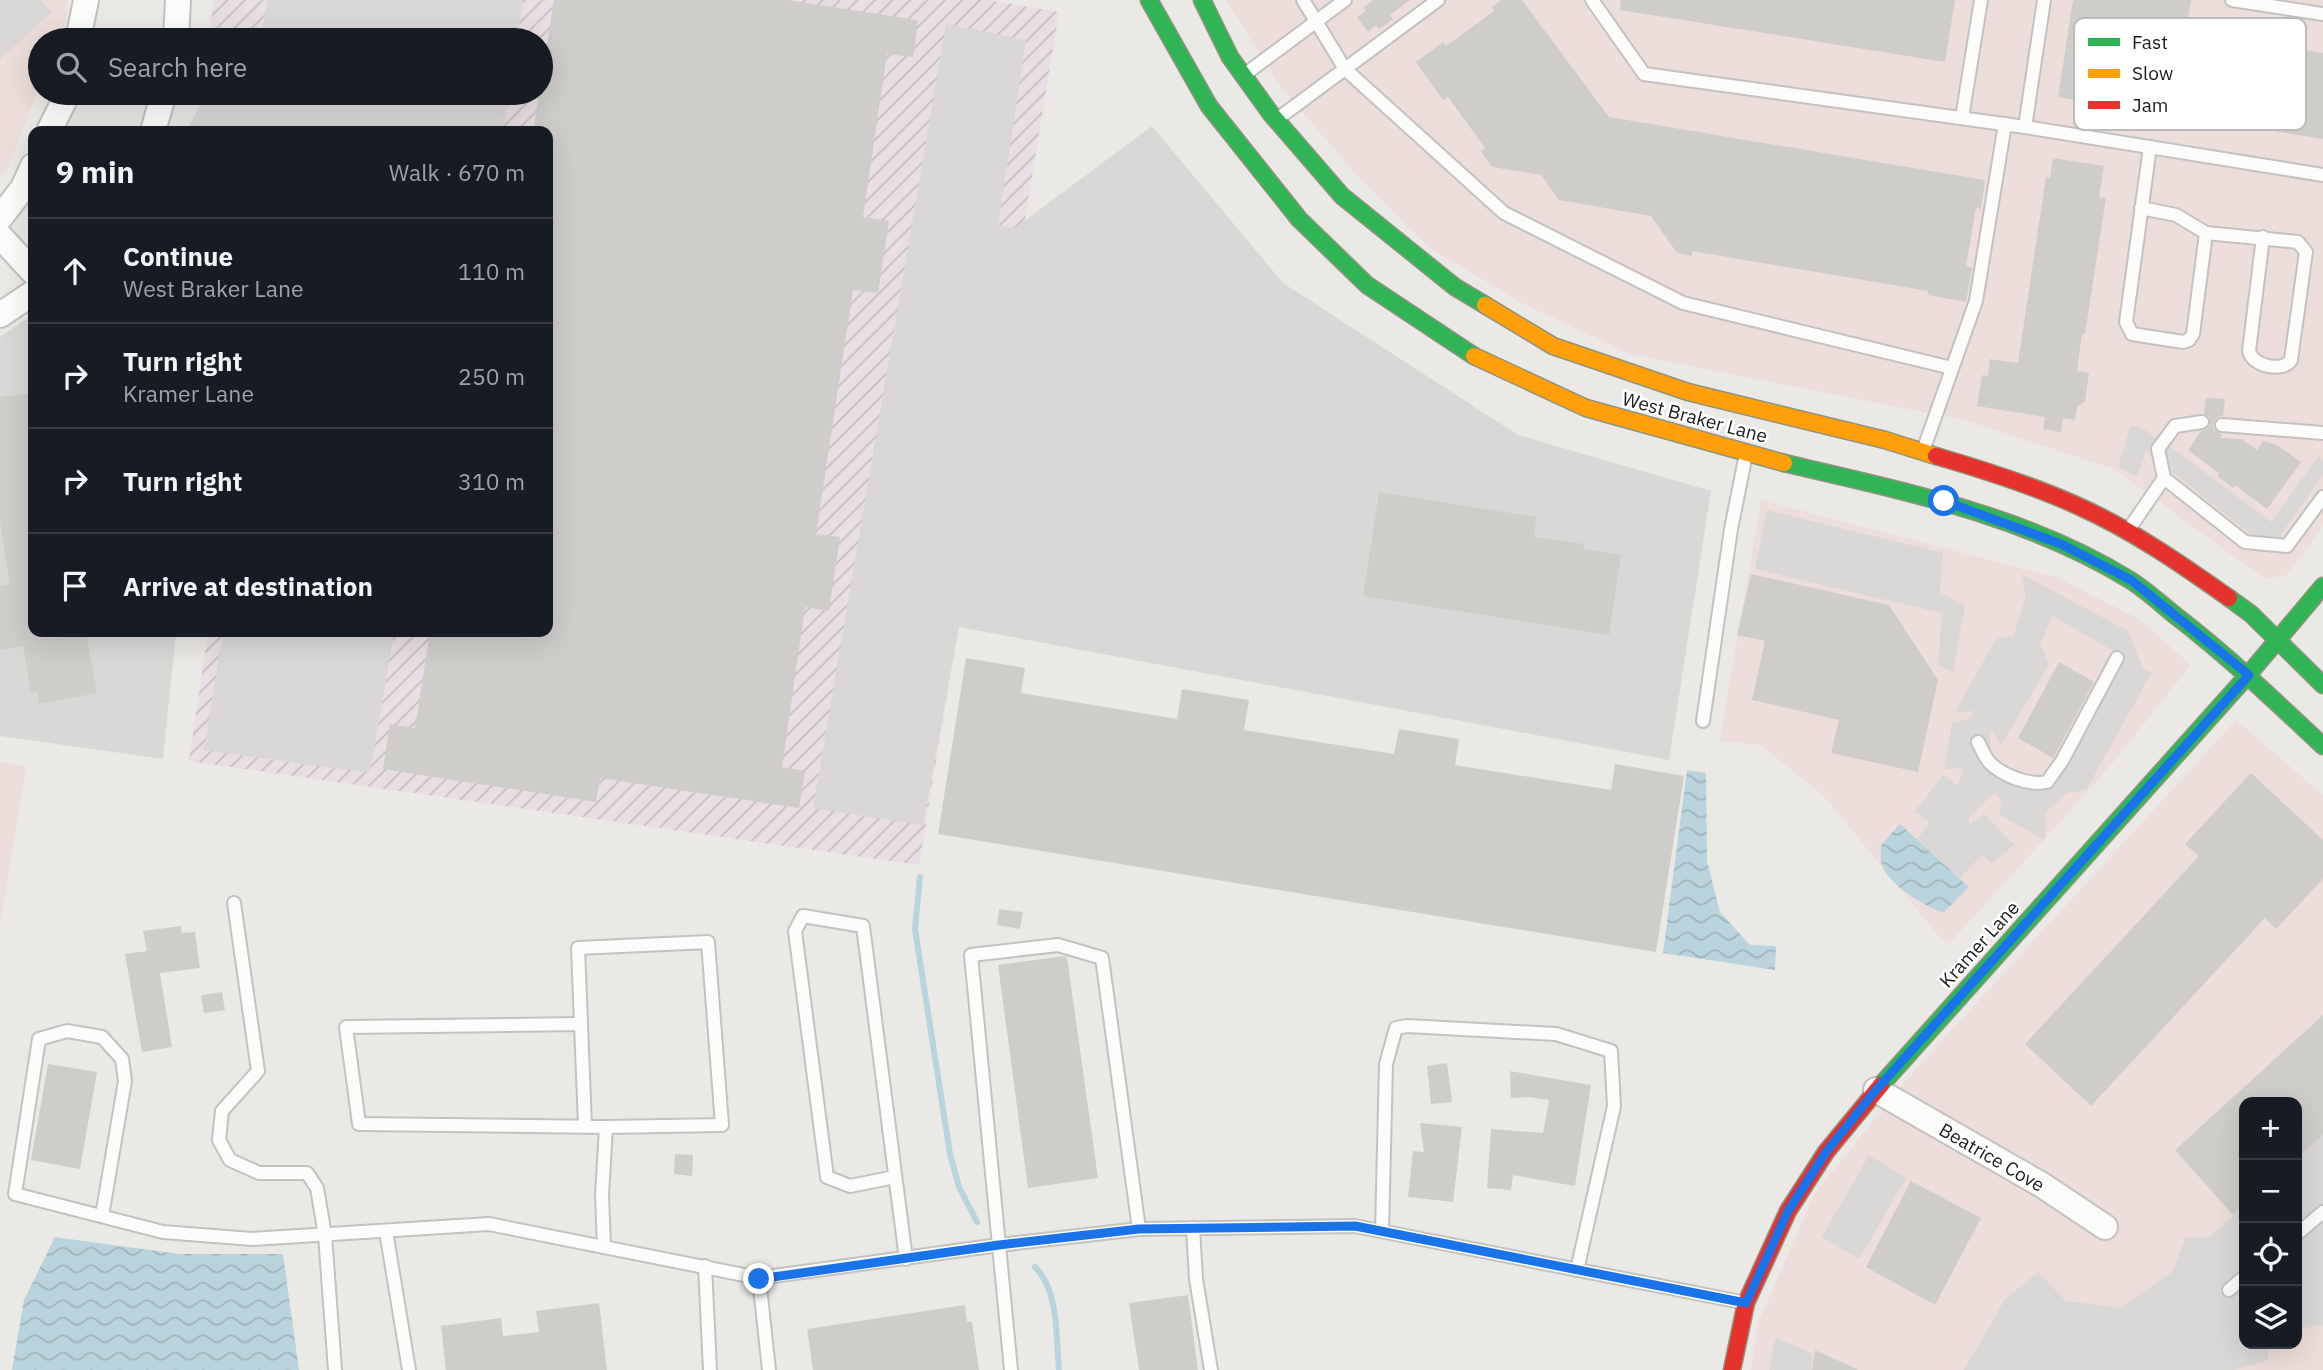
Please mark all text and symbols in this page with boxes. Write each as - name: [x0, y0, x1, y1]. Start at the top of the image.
- legend: [2074, 18, 2306, 130]
- search box: [28, 28, 553, 105]
- text: Fast: [2132, 30, 2168, 54]
- icon: search: [52, 48, 90, 86]
- text: Search here: [108, 50, 247, 84]
- text: Slow: [2132, 61, 2173, 85]
- text: Jam: [2132, 93, 2168, 117]
- text: 9 min: [56, 152, 134, 191]
- text: Walk · 670 m: [389, 157, 525, 187]
- text: Continue: [123, 239, 233, 273]
- icon: ahead: [56, 252, 94, 290]
- text: 110 m: [458, 256, 525, 286]
- text: West Braker Lane: [123, 273, 304, 303]
- text: Turn right: [123, 344, 242, 378]
- icon: right: [56, 357, 94, 395]
- text: 250 m: [458, 361, 525, 391]
- text: Kramer Lane: [123, 378, 254, 408]
- street label: West Braker Lane: [1620, 386, 1770, 448]
- icon: right: [56, 462, 94, 500]
- text: Turn right: [123, 464, 242, 498]
- text: 310 m: [458, 466, 525, 496]
- route start: [1928, 485, 1959, 516]
- icon: arrive: [56, 567, 94, 605]
- text: Arrive at destination: [123, 569, 373, 603]
- street label: Kramer Lane: [1934, 896, 2024, 992]
- map controls: [2239, 1097, 2302, 1349]
- button: +: [2239, 1097, 2302, 1160]
- street label: Beatrice Cove: [1935, 1117, 2049, 1197]
- button: −: [2239, 1160, 2302, 1223]
- button: locate: [2239, 1223, 2302, 1286]
- route end: [743, 1263, 774, 1294]
- button: layers: [2239, 1286, 2302, 1349]

